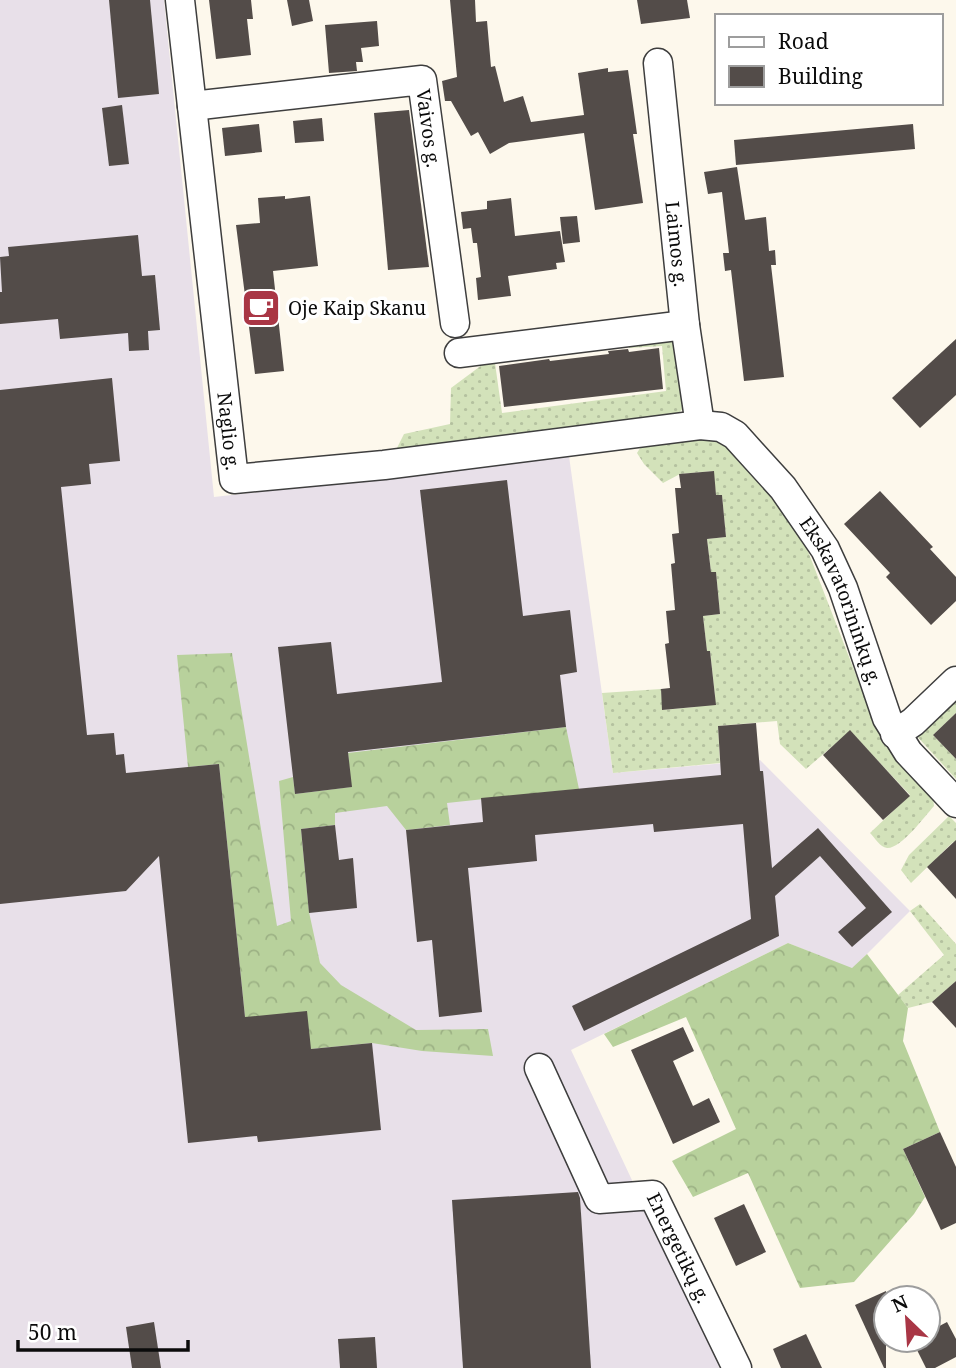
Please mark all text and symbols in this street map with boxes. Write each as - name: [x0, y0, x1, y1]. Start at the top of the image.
- legend: [715, 14, 942, 105]
- text: Road: [778, 27, 829, 55]
- text: Building: [778, 62, 863, 90]
- street label: Vaivos g.: [410, 87, 447, 169]
- street label: Laimos g.: [659, 200, 694, 288]
- cafe icon: Oje Kaip Skanu: [240, 287, 282, 329]
- place label: Oje Kaip Skanu: [288, 295, 426, 321]
- street label: Naglio g.: [211, 391, 246, 472]
- street label: Ekskavatorininkų g.: [793, 511, 888, 689]
- street label: Energetikų g.: [641, 1188, 716, 1307]
- north arrow: [872, 1284, 942, 1354]
- text: N: [888, 1289, 912, 1319]
- scale bar: [18, 1308, 187, 1352]
- text: 50 m: [28, 1318, 77, 1346]

